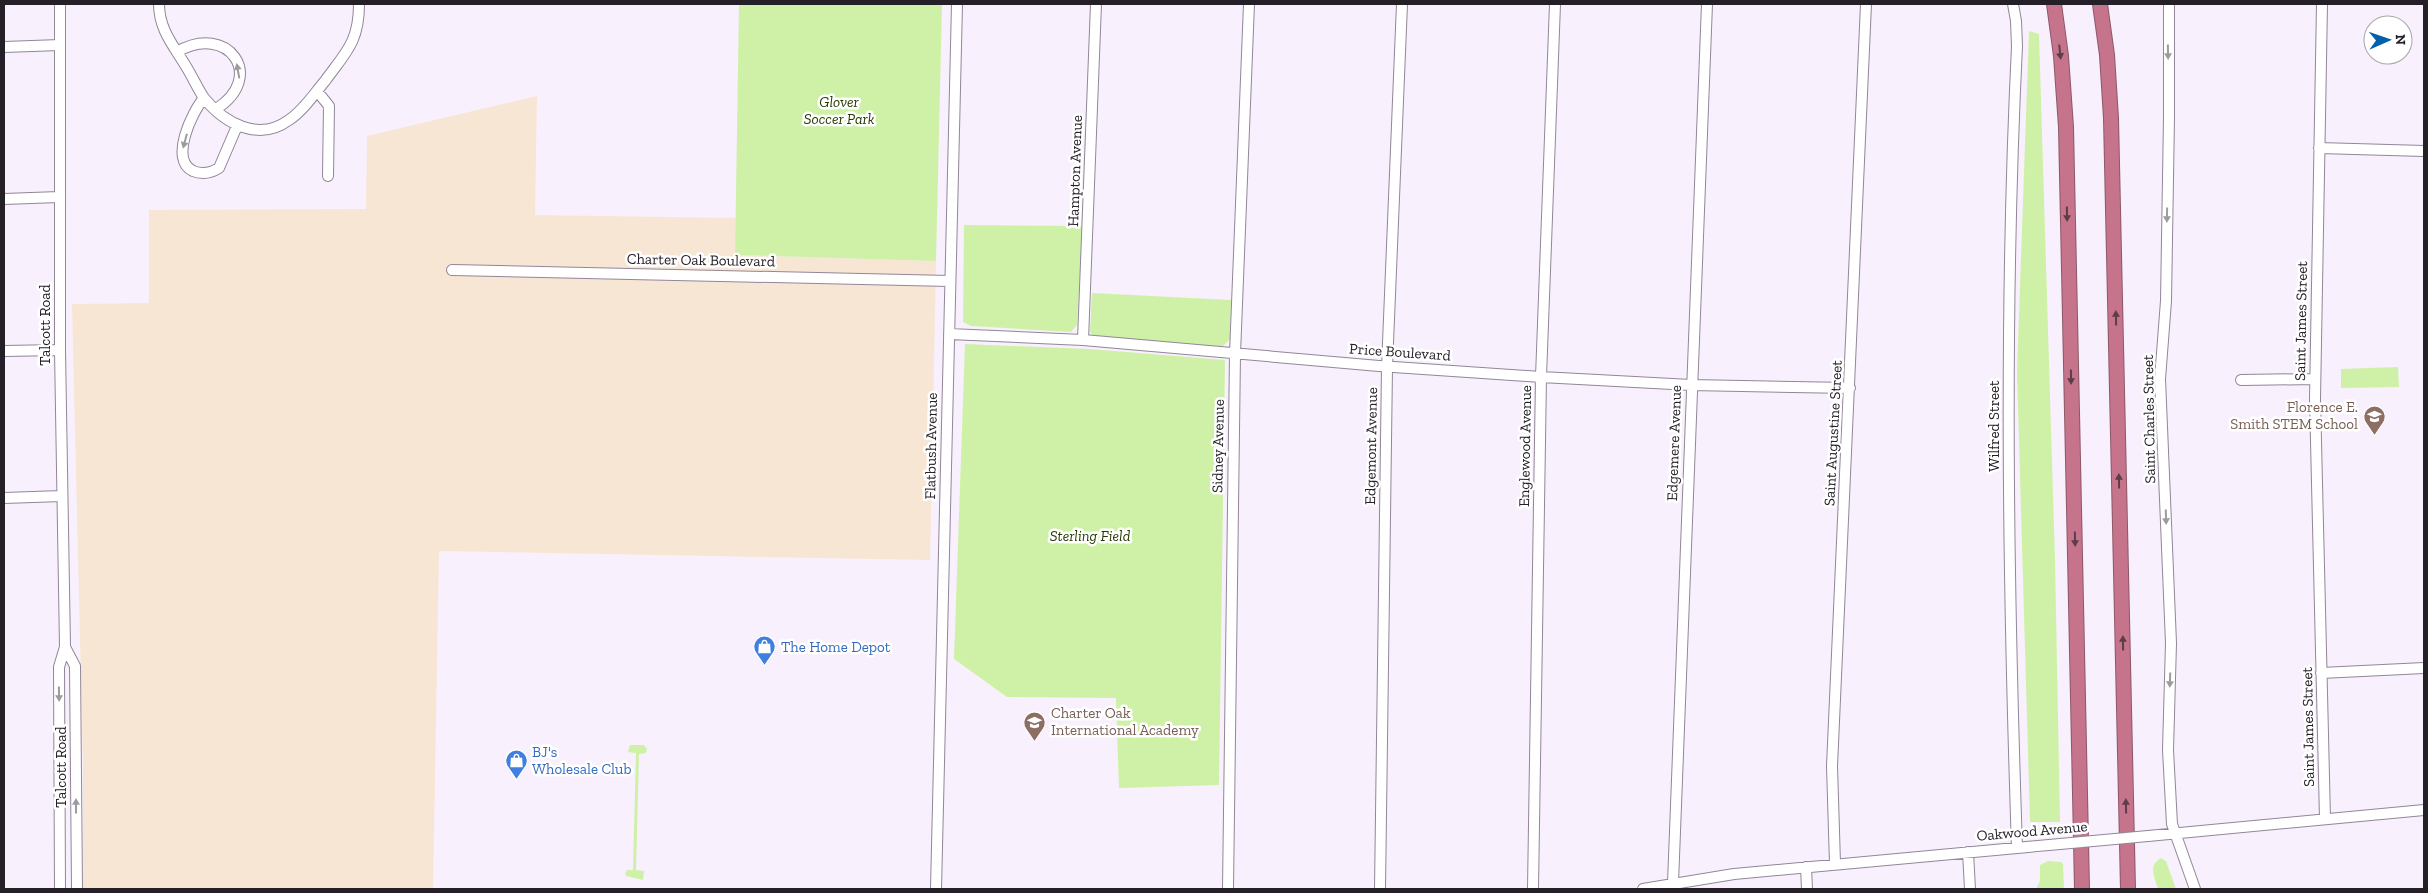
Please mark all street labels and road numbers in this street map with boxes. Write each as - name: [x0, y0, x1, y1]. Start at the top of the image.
- street label: Hampton Avenue: [1064, 115, 1086, 227]
- street label: Charter Oak Boulevard: [627, 250, 776, 270]
- street label: Saint James Street: [2291, 260, 2311, 381]
- street label: Talcott Road: [36, 283, 54, 366]
- street label: Price Boulevard: [1349, 339, 1452, 365]
- street label: Saint Charles Street: [2139, 354, 2159, 484]
- street label: Saint Augustine Street: [1820, 359, 1846, 506]
- street label: Wilfred Street: [1985, 380, 2003, 472]
- street label: Englewood Avenue: [1515, 385, 1535, 507]
- street label: Edgemere Avenue: [1663, 385, 1685, 501]
- street label: Edgemont Avenue: [1361, 387, 1381, 505]
- street label: Flatbush Avenue: [921, 392, 941, 500]
- street label: Sidney Avenue: [1208, 399, 1228, 493]
- street label: Saint James Street: [2298, 666, 2318, 787]
- street label: Talcott Road: [52, 725, 70, 808]
- street label: Oakwood Avenue: [1976, 817, 2088, 845]

